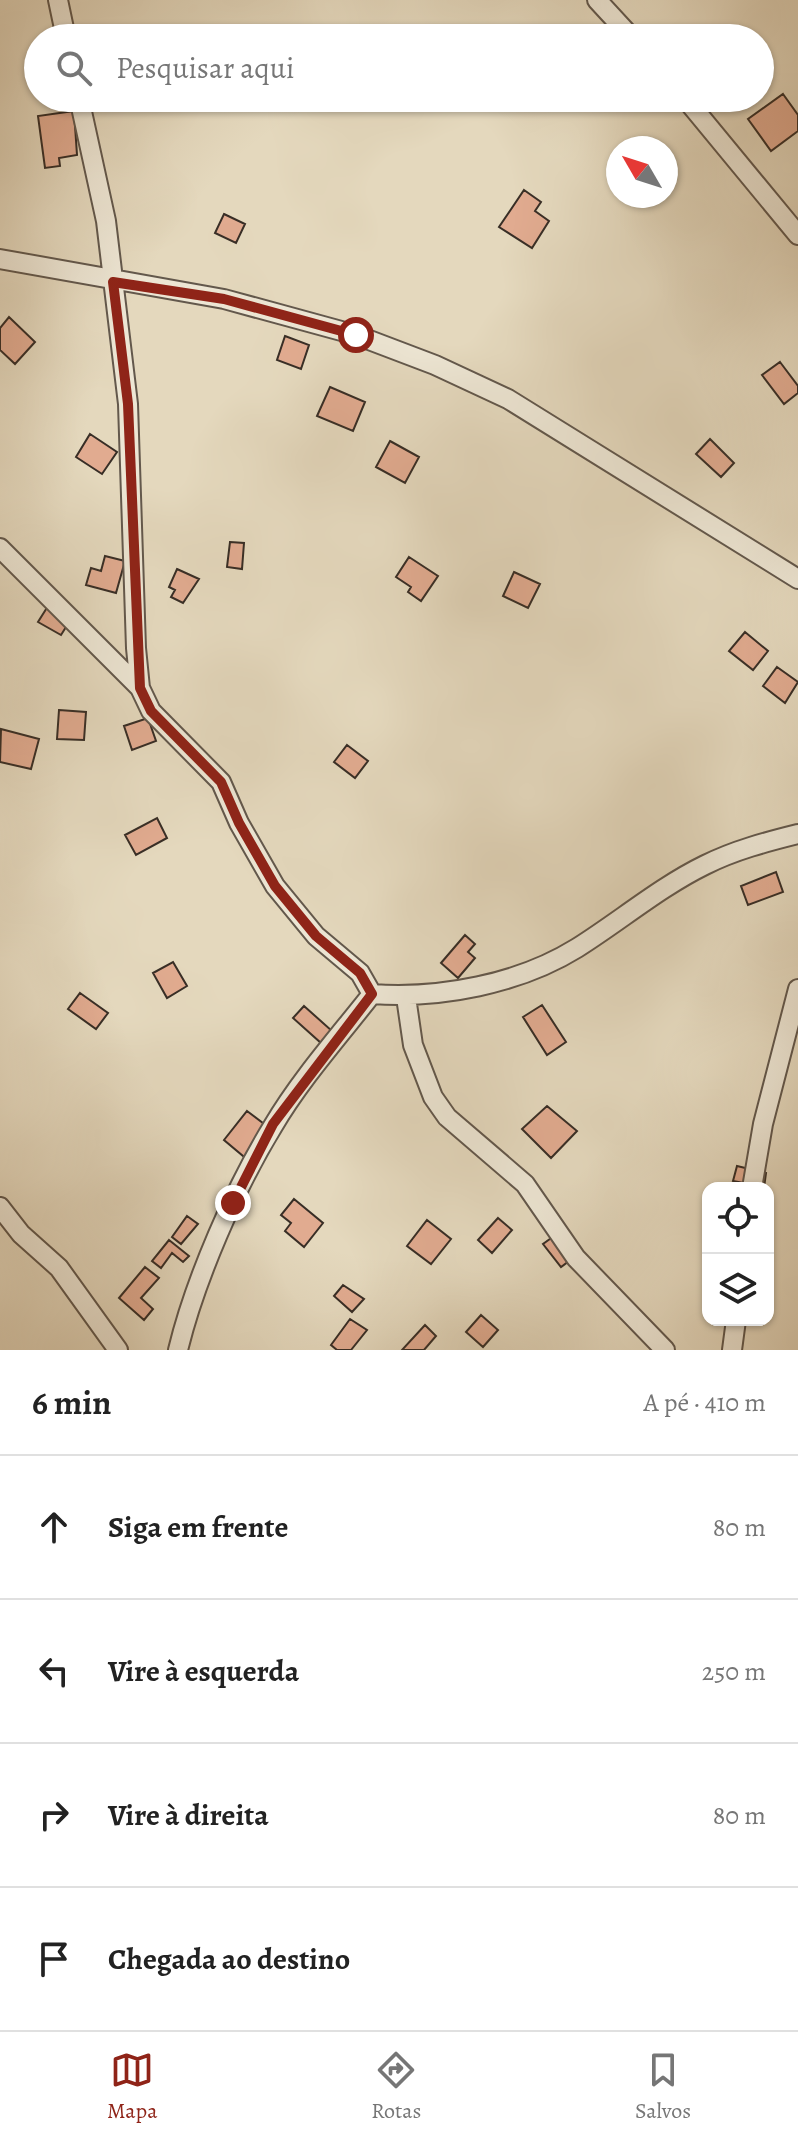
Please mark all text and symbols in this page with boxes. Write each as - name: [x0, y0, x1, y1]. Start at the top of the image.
- search box: [24, 24, 774, 112]
- icon: search: [52, 46, 96, 90]
- text: Pesquisar aqui: [116, 48, 294, 88]
- north arrow: [606, 136, 678, 208]
- route start: [338, 317, 374, 353]
- map controls: [702, 1182, 774, 1326]
- button: locate: [702, 1182, 774, 1254]
- route end: [215, 1185, 251, 1221]
- button: layers: [702, 1254, 774, 1326]
- text: 6 min: [32, 1379, 111, 1426]
- text: A pé · 410 m: [644, 1385, 766, 1420]
- icon: ahead: [32, 1505, 76, 1549]
- text: Siga em frente: [108, 1507, 288, 1547]
- text: 80 m: [713, 1510, 766, 1545]
- icon: left: [32, 1649, 76, 1693]
- text: Vire à esquerda: [108, 1651, 299, 1691]
- text: 250 m: [702, 1654, 766, 1689]
- icon: right: [32, 1793, 76, 1837]
- text: Vire à direita: [108, 1795, 269, 1835]
- text: 80 m: [713, 1798, 766, 1833]
- icon: arrive: [32, 1937, 76, 1981]
- text: Chegada ao destino: [108, 1939, 350, 1979]
- tab: Mapa: [107, 2048, 157, 2126]
- tab: Rotas: [371, 2048, 421, 2126]
- tab: Salvos: [635, 2048, 691, 2126]

